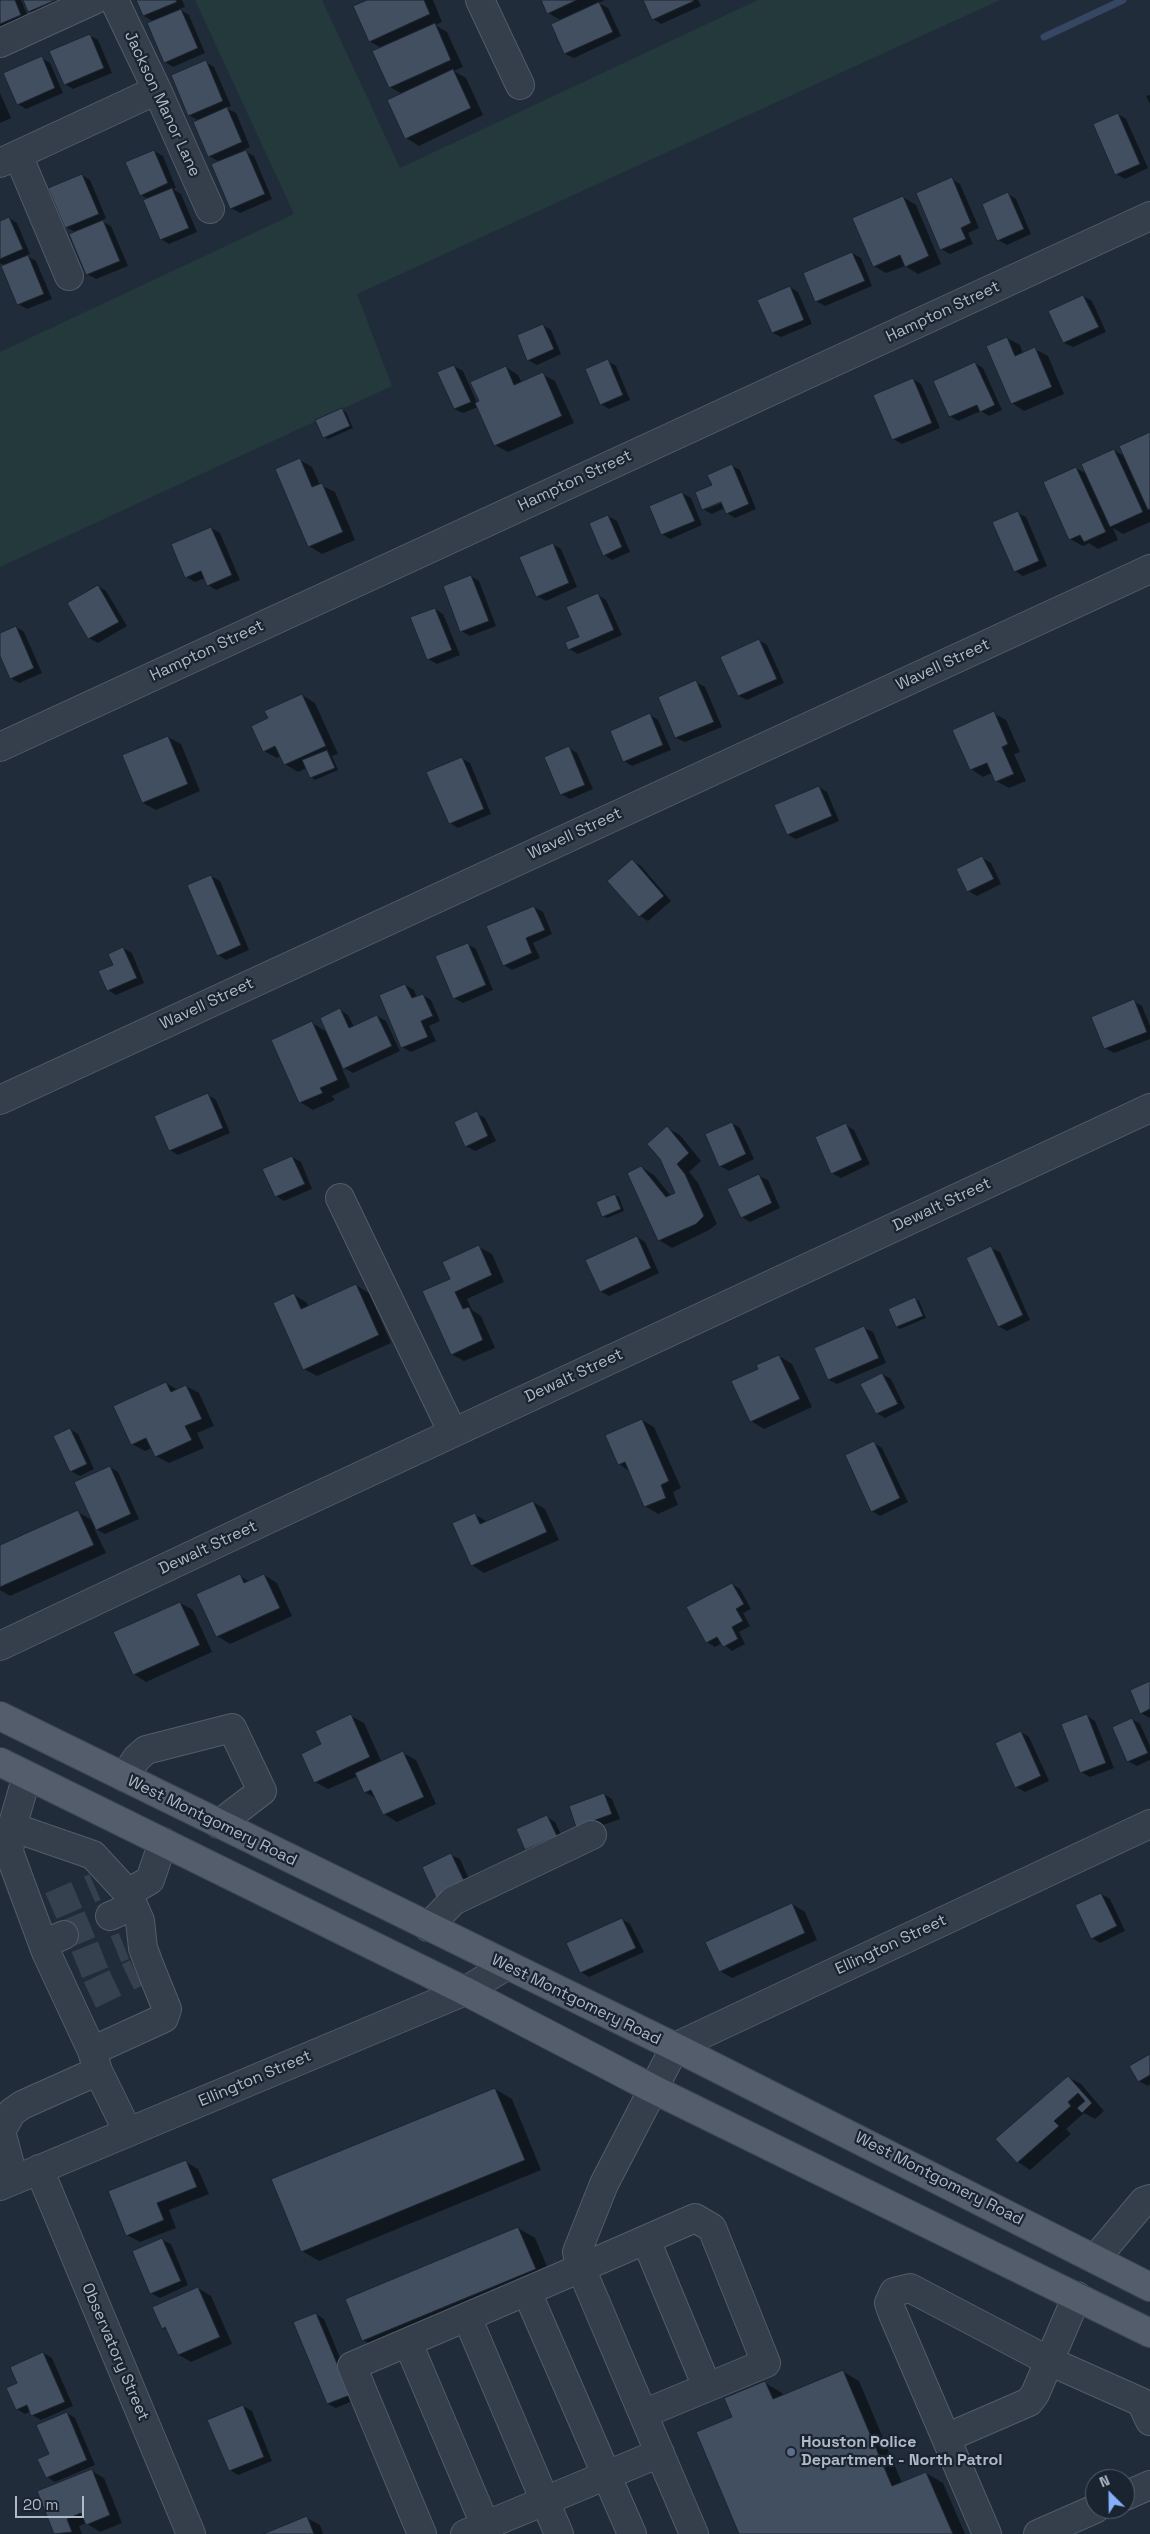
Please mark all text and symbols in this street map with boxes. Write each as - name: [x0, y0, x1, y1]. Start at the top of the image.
- street label: Jackson Manor Lane: [120, 28, 204, 180]
- street label: Hampton Street: [883, 277, 1003, 347]
- street label: Hampton Street: [515, 446, 635, 516]
- street label: Hampton Street: [147, 616, 267, 686]
- street label: Wavell Street: [893, 635, 993, 695]
- street label: Wavell Street: [525, 804, 625, 864]
- street label: Wavell Street: [157, 974, 257, 1034]
- street label: Dewalt Street: [890, 1174, 994, 1236]
- street label: Dewalt Street: [522, 1345, 626, 1407]
- street label: Dewalt Street: [156, 1517, 260, 1579]
- street label: West Montgomery Road: [124, 1772, 300, 1870]
- street label: Ellington Street: [832, 1911, 950, 1979]
- street label: West Montgomery Road: [488, 1951, 664, 2049]
- street label: Ellington Street: [196, 2047, 314, 2111]
- street label: West Montgomery Road: [852, 2128, 1026, 2230]
- street label: Observatory Street: [77, 2280, 153, 2424]
- place label: Houston Police Department - North Patrol: [801, 2433, 1002, 2471]
- marker: Houston Police Department - North Patrol: [785, 2446, 797, 2458]
- north arrow: [1085, 2469, 1135, 2519]
- text: N: [1097, 2471, 1112, 2491]
- scale bar: [18, 2486, 86, 2518]
- text: 20 m: [23, 2495, 58, 2514]

